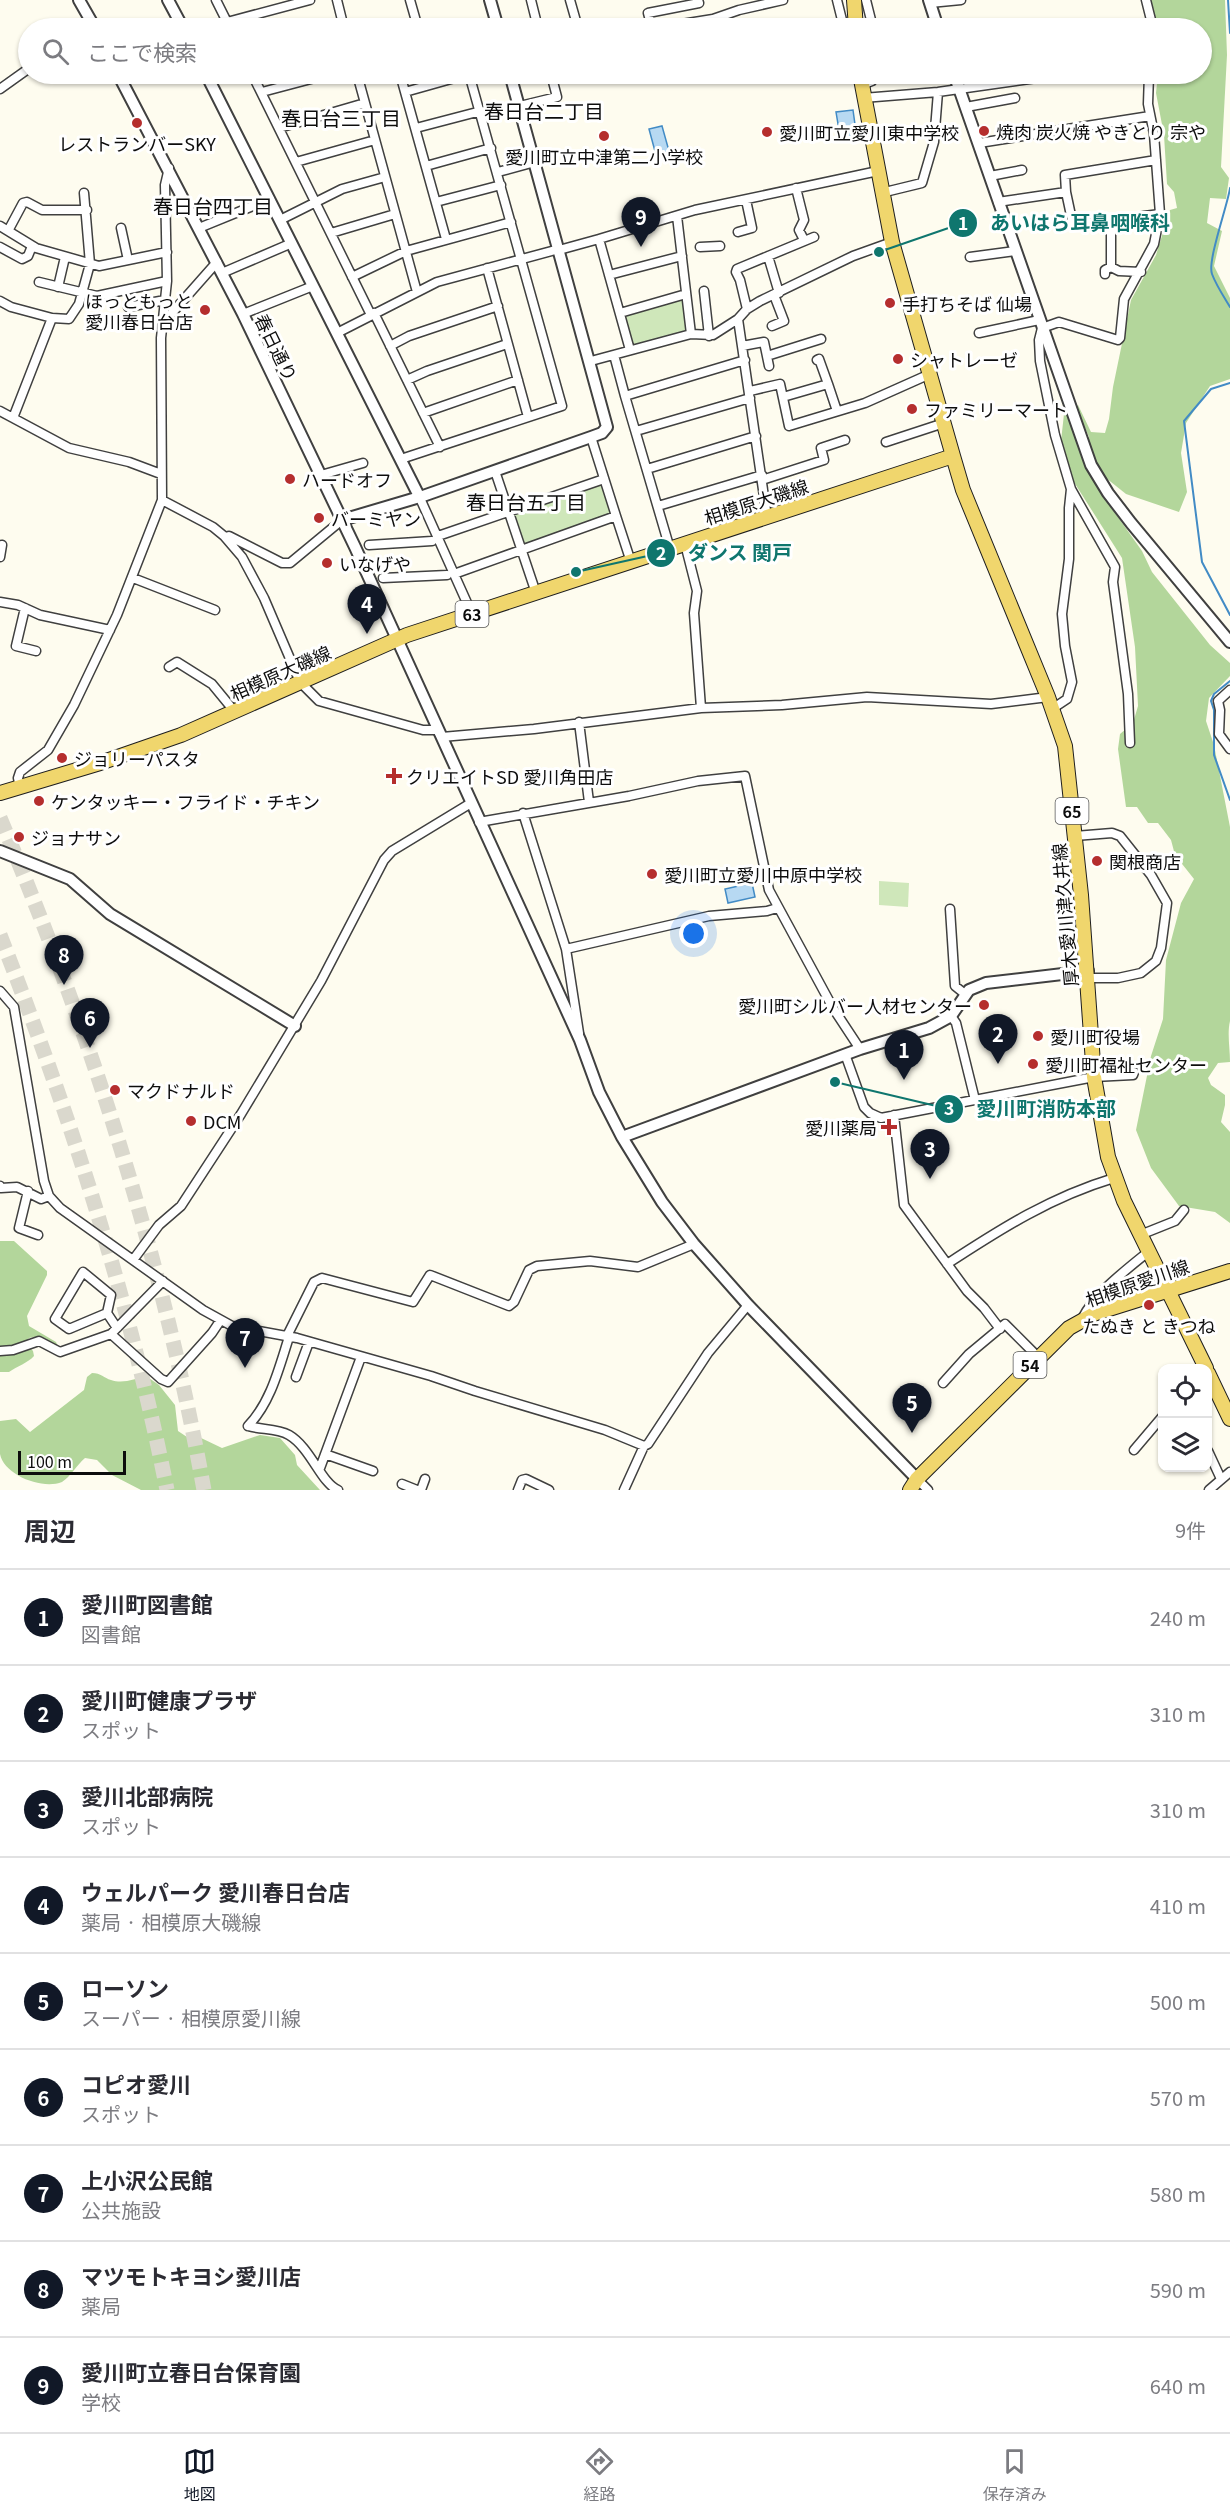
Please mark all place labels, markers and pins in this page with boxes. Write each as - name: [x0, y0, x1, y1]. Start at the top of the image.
- marker: レストランバーSKY: [130, 116, 144, 130]
- place label: 焼肉 炭火焼 やきとり 宗や: [996, 118, 1206, 144]
- place label: 愛川町立愛川東中学校: [779, 119, 959, 145]
- marker: 焼肉 炭火焼 やきとり 宗や: [977, 124, 991, 138]
- marker: 愛川町立愛川東中学校: [760, 125, 774, 139]
- marker: 愛川町立中津第二小学校: [597, 129, 611, 143]
- place label: レストランバーSKY: [58, 130, 216, 156]
- place label: 愛川町立中津第二小学校: [505, 143, 703, 169]
- pin: 9: [622, 198, 660, 247]
- callout: あいはら耳鼻咽喉科: [948, 204, 1182, 242]
- place label: ほっともっと 愛川春日台店: [85, 287, 193, 334]
- place label: 手打ちそば 仙場: [902, 290, 1032, 316]
- marker: 手打ちそば 仙場: [883, 296, 897, 310]
- marker: ほっともっと 愛川春日台店: [198, 303, 212, 317]
- place label: シャトレーゼ: [910, 346, 1018, 372]
- marker: シャトレーゼ: [891, 352, 905, 366]
- place label: ファミリーマート: [924, 396, 1068, 422]
- marker: ファミリーマート: [905, 402, 919, 416]
- place label: ハードオフ: [302, 466, 392, 492]
- marker: ハードオフ: [283, 472, 297, 486]
- place label: バーミヤン: [331, 505, 421, 531]
- marker: バーミヤン: [312, 511, 326, 525]
- callout: ダンス 関戸: [646, 534, 804, 572]
- place label: いなげや: [339, 550, 411, 576]
- marker: いなげや: [320, 556, 334, 570]
- pin: 4: [348, 584, 386, 634]
- place label: ジョリーパスタ: [74, 745, 200, 771]
- marker: ジョリーパスタ: [55, 751, 69, 765]
- place label: クリエイトSD 愛川角田店: [406, 763, 613, 789]
- marker: クリエイトSD 愛川角田店: [387, 769, 401, 783]
- place label: ケンタッキー・フライド・チキン: [51, 788, 320, 814]
- marker: ケンタッキー・フライド・チキン: [32, 794, 46, 808]
- place label: ジョナサン: [31, 824, 121, 850]
- marker: ジョナサン: [12, 830, 26, 844]
- place label: 関根商店: [1109, 848, 1181, 874]
- marker: 関根商店: [1090, 854, 1104, 868]
- place label: 愛川町立愛川中原中学校: [664, 861, 862, 887]
- marker: 愛川町立愛川中原中学校: [645, 867, 659, 881]
- pin: 8: [44, 936, 84, 985]
- place label: 愛川町シルバー人材センター: [738, 992, 972, 1018]
- pin: 6: [70, 998, 110, 1048]
- marker: 愛川町シルバー人材センター: [977, 998, 991, 1012]
- pin: 2: [978, 1014, 1018, 1064]
- place label: 愛川町役場: [1050, 1023, 1140, 1049]
- marker: 愛川町役場: [1031, 1029, 1045, 1043]
- pin: 1: [884, 1030, 924, 1080]
- place label: 愛川町福祉センター: [1045, 1051, 1207, 1077]
- marker: 愛川町福祉センター: [1026, 1057, 1040, 1071]
- place label: マクドナルド: [127, 1077, 235, 1103]
- marker: マクドナルド: [108, 1083, 122, 1097]
- callout: 愛川町消防本部: [934, 1090, 1128, 1128]
- place label: DCM: [203, 1108, 241, 1134]
- marker: DCM: [184, 1114, 198, 1128]
- place label: 愛川薬局: [805, 1114, 877, 1140]
- marker: 愛川薬局: [882, 1120, 896, 1134]
- pin: 3: [910, 1130, 950, 1179]
- marker: たぬき と きつね: [1142, 1298, 1156, 1312]
- place label: たぬき と きつね: [1082, 1312, 1216, 1338]
- pin: 7: [226, 1318, 264, 1368]
- pin: 5: [892, 1384, 932, 1433]

